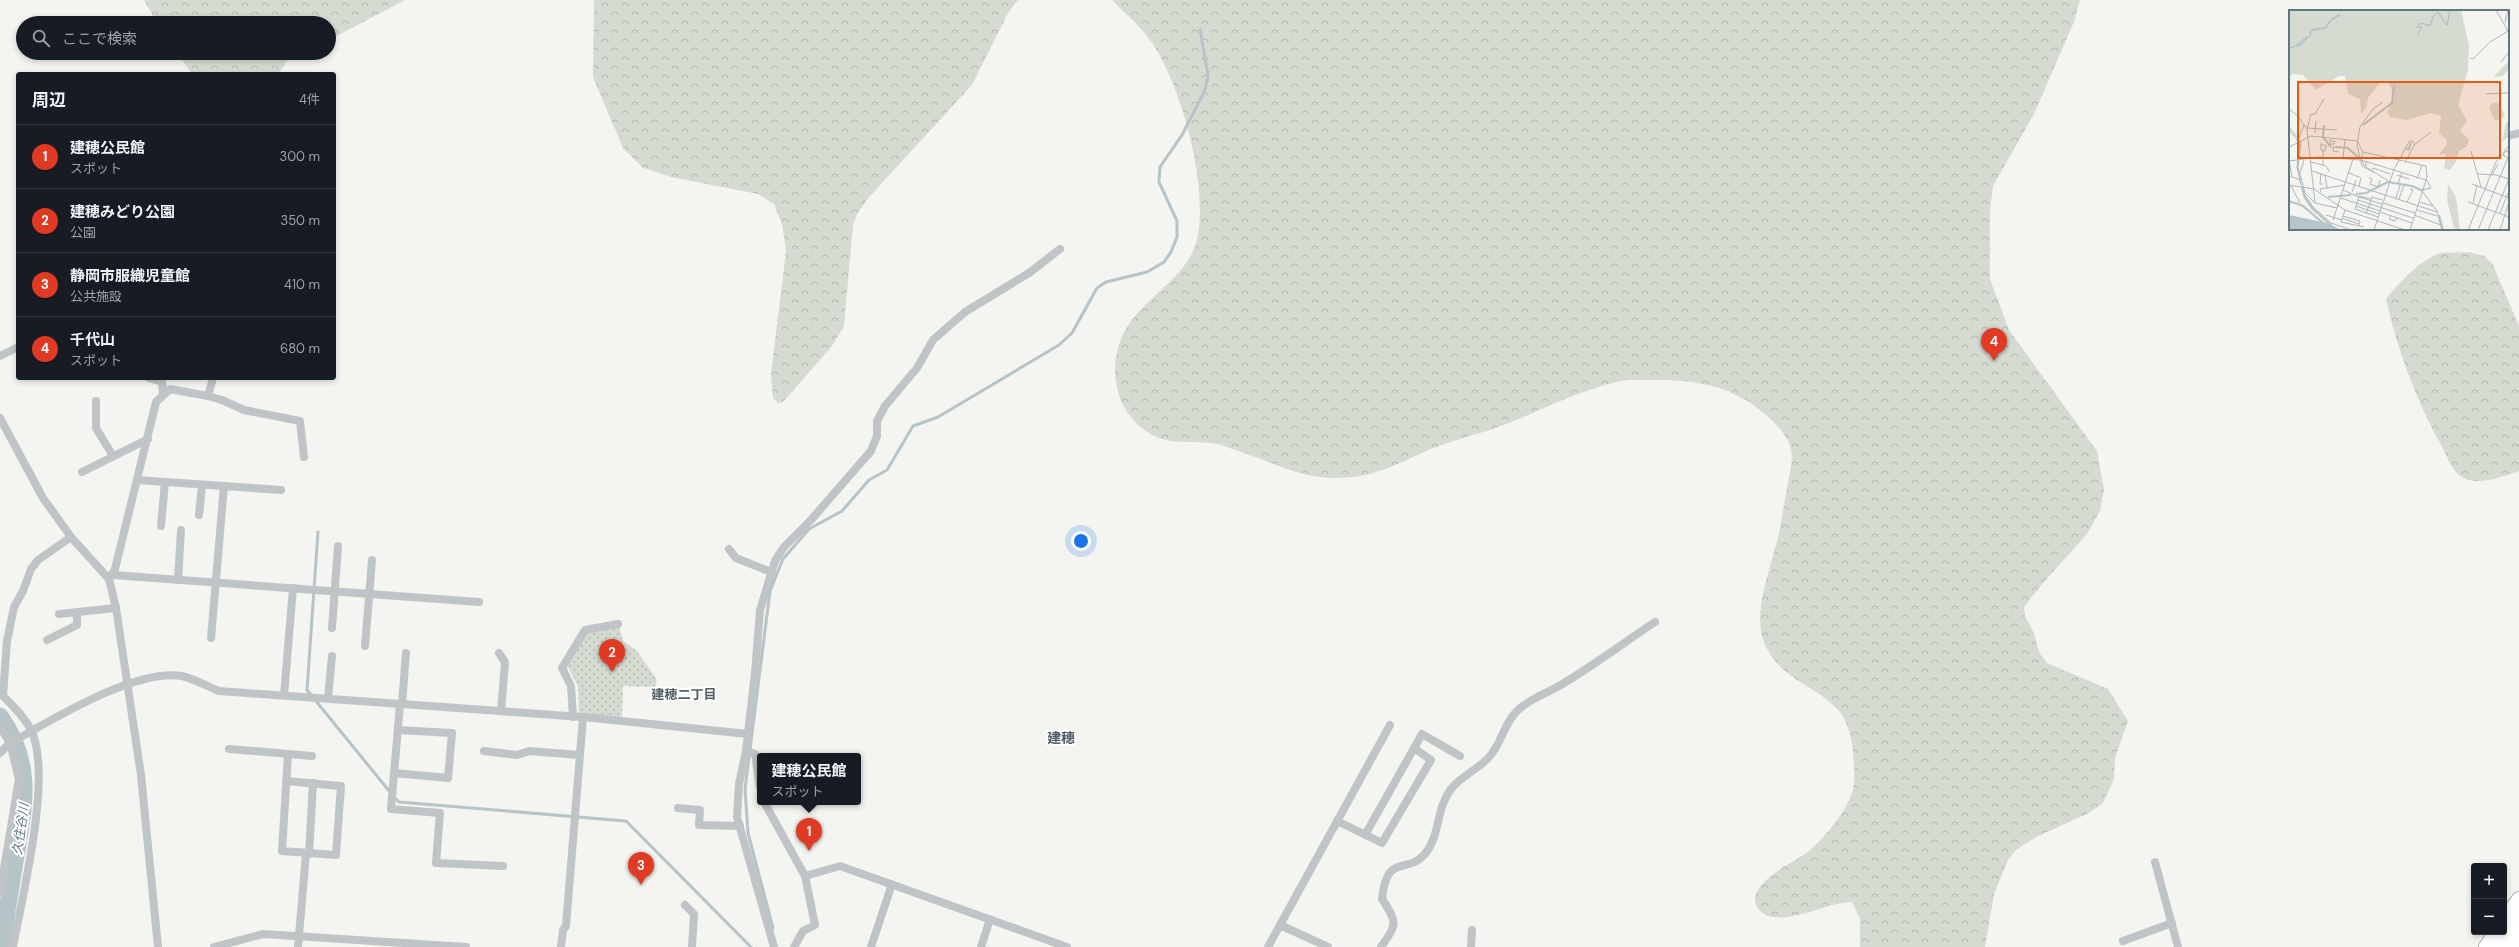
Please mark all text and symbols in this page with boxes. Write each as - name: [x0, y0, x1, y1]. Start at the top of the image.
- inset map: [2289, 10, 2509, 230]
- search box: [16, 16, 336, 60]
- icon: search: [30, 27, 52, 49]
- text: ここで検索: [62, 29, 137, 49]
- text: 周辺: [32, 89, 66, 111]
- text: 4件: [299, 91, 320, 108]
- text: 建穂公民館: [70, 138, 145, 158]
- text: 1: [43, 148, 47, 165]
- text: 300 m: [279, 148, 320, 165]
- text: スポット: [70, 160, 122, 177]
- text: 建穂みどり公園: [70, 202, 175, 222]
- text: 2: [41, 212, 49, 229]
- text: 350 m: [280, 212, 320, 229]
- text: 公園: [70, 224, 96, 241]
- text: 静岡市服織児童館: [70, 266, 190, 286]
- text: 3: [41, 276, 49, 293]
- text: 410 m: [284, 276, 320, 293]
- text: 公共施設: [70, 288, 122, 305]
- pin: 4: [1981, 328, 2007, 361]
- text: 千代山: [70, 330, 115, 350]
- text: 4: [41, 340, 49, 357]
- text: 680 m: [280, 340, 320, 357]
- text: スポット: [70, 352, 122, 369]
- your location: [1071, 531, 1091, 551]
- pin: 2: [599, 639, 625, 672]
- district label: 建穂二丁目: [651, 686, 717, 703]
- district label: 建穂: [1047, 729, 1075, 747]
- popup: [757, 753, 861, 805]
- text: 建穂公民館: [771, 761, 847, 781]
- text: スポット: [771, 783, 824, 800]
- water label: 久住谷川: [8, 800, 33, 856]
- pin: 1: [796, 818, 822, 851]
- pin: 3: [628, 852, 654, 885]
- map controls: [2471, 863, 2507, 935]
- button: +: [2471, 863, 2507, 899]
- button: −: [2471, 899, 2507, 935]

